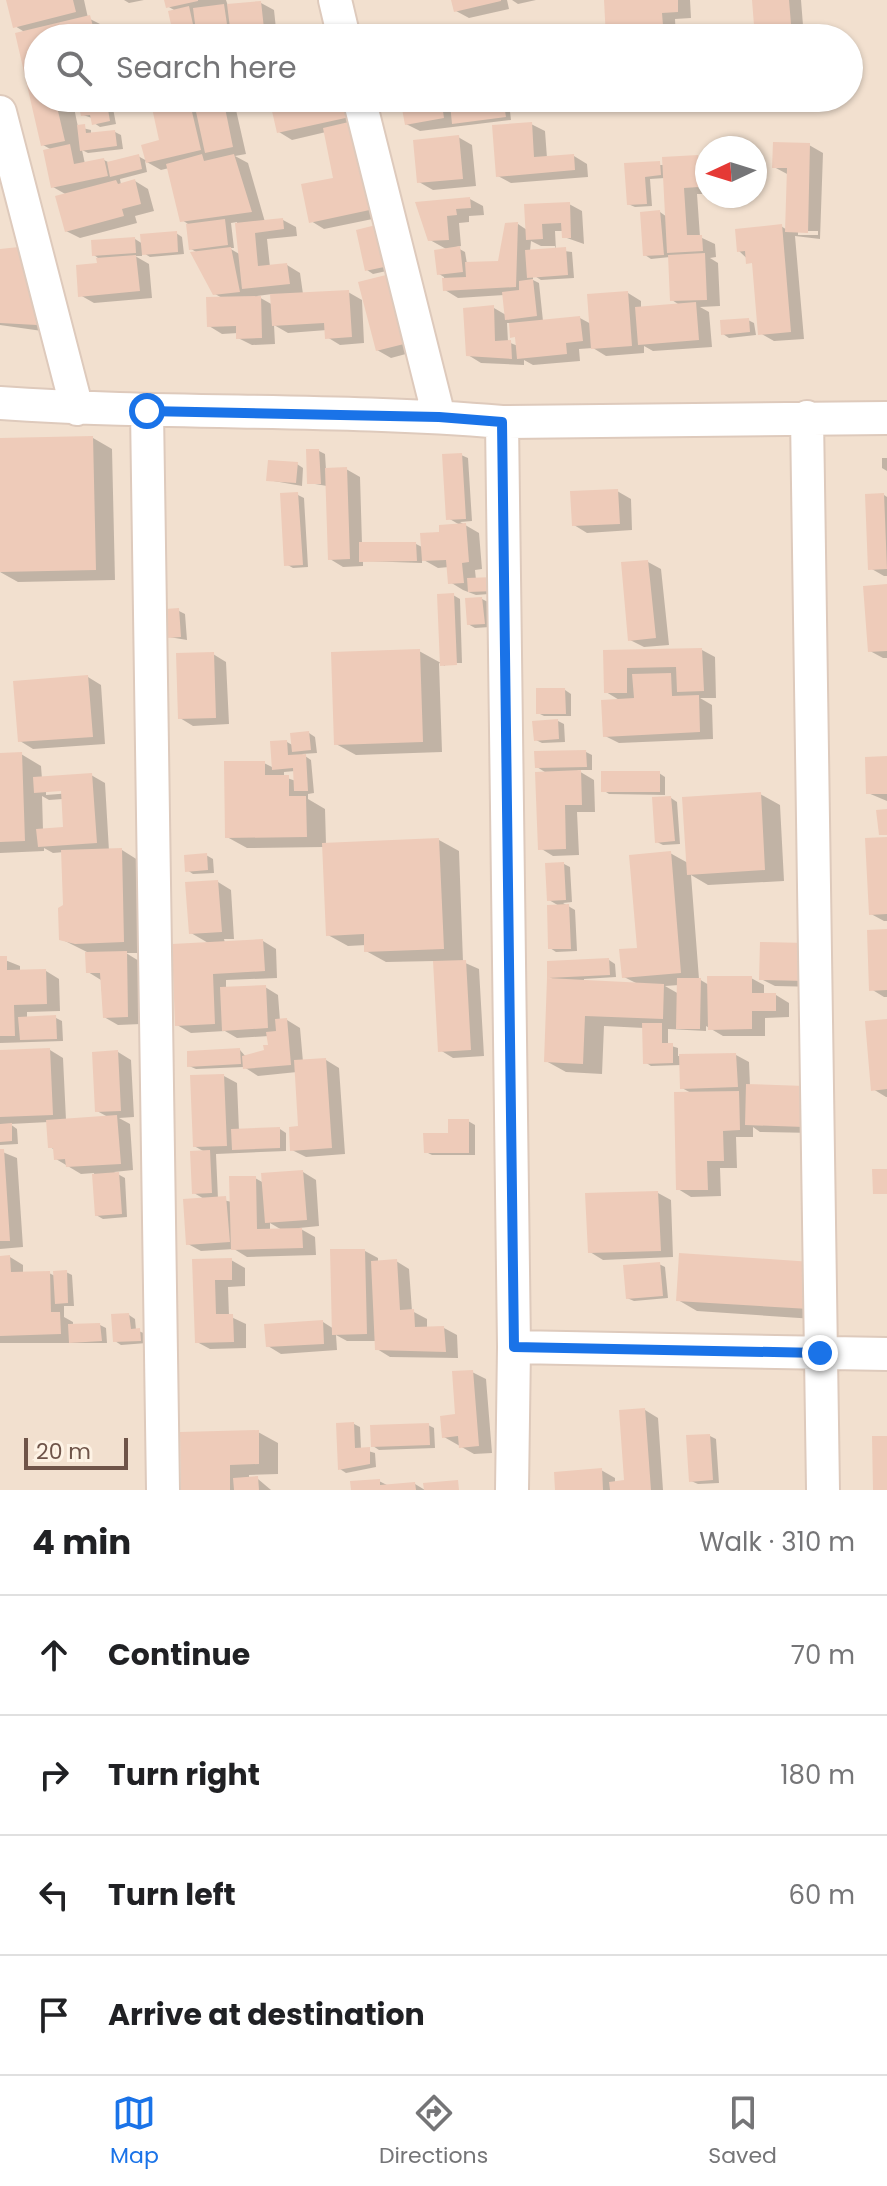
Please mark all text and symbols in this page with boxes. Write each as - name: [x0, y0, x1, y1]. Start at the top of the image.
- search box: [24, 24, 863, 112]
- icon: search: [52, 46, 96, 90]
- text: Search here: [116, 46, 297, 89]
- north arrow: [695, 136, 767, 208]
- route start: [129, 393, 165, 429]
- route end: [802, 1335, 838, 1371]
- scale bar: [24, 1434, 128, 1470]
- text: 20 m: [36, 1436, 91, 1467]
- text: 4 min: [32, 1518, 131, 1566]
- text: Walk · 310 m: [699, 1524, 855, 1560]
- icon: ahead: [32, 1633, 76, 1677]
- text: Continue: [108, 1633, 250, 1676]
- text: 70 m: [791, 1637, 855, 1673]
- icon: right: [32, 1753, 76, 1797]
- text: Turn right: [108, 1753, 260, 1796]
- text: 180 m: [780, 1757, 855, 1793]
- icon: left: [32, 1873, 76, 1917]
- text: Turn left: [108, 1873, 236, 1916]
- text: 60 m: [788, 1877, 855, 1913]
- icon: arrive: [32, 1993, 76, 2037]
- text: Arrive at destination: [108, 1993, 425, 2036]
- tab: Map: [110, 2091, 159, 2172]
- tab: Directions: [379, 2091, 488, 2172]
- tab: Saved: [708, 2091, 777, 2172]

